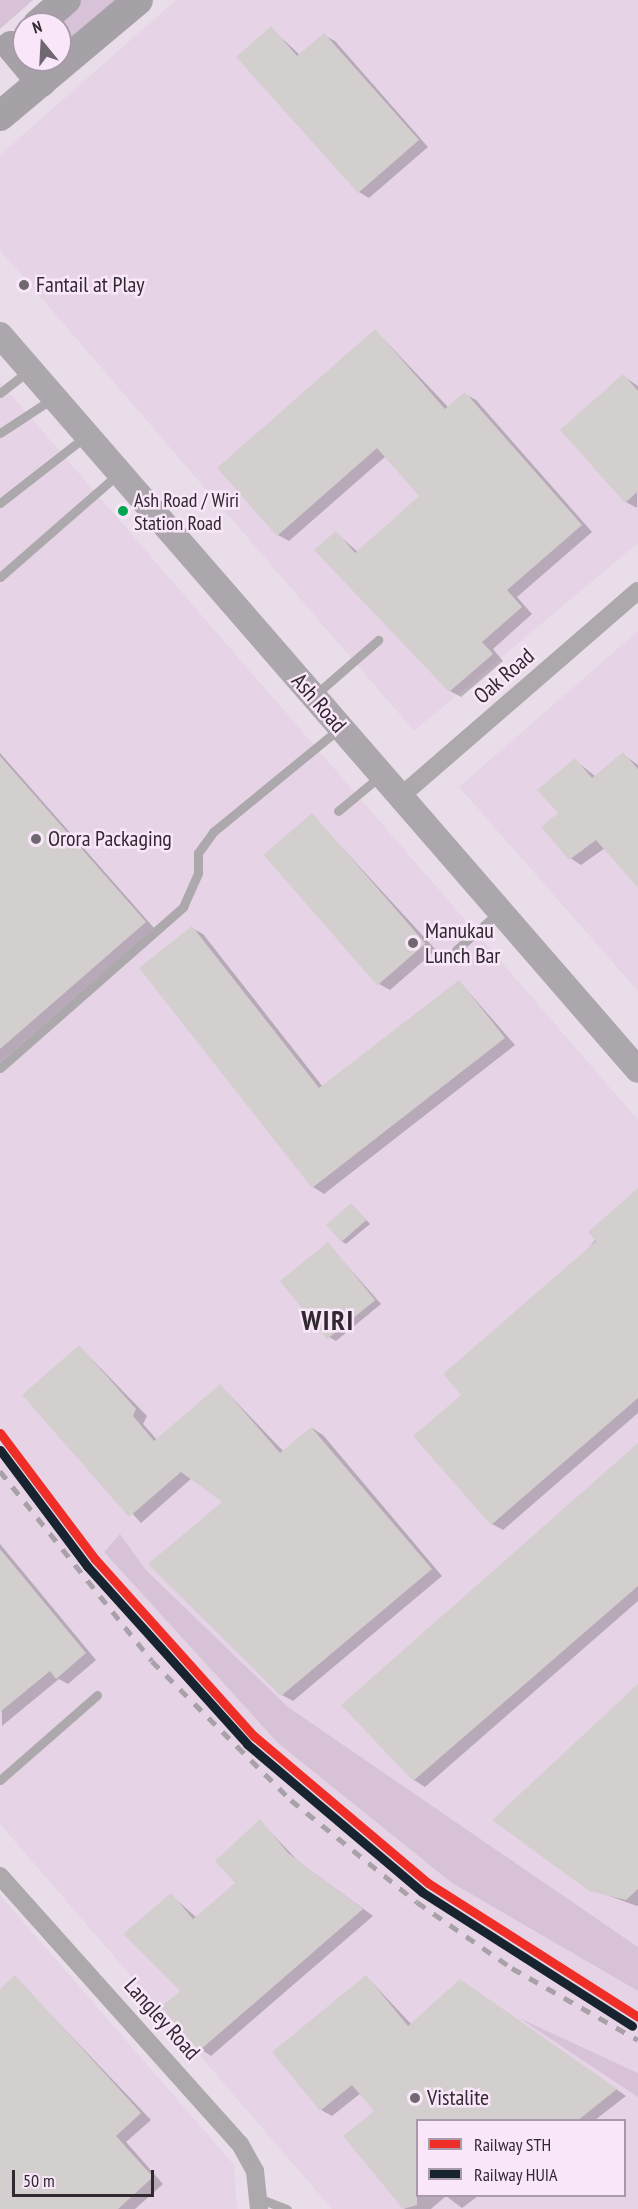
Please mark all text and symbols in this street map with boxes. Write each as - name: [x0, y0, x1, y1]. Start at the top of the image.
- north arrow: [12, 12, 72, 72]
- text: N: [30, 16, 44, 38]
- place label: Fantail at Play: [36, 272, 145, 298]
- marker: Fantail at Play: [17, 278, 31, 292]
- place label: Ash Road / Wiri Station Road: [134, 488, 239, 535]
- marker: Ash Road / Wiri Station Road: [117, 505, 129, 517]
- street label: Oak Road: [468, 643, 540, 709]
- street label: Ash Road: [286, 668, 352, 738]
- place label: Orora Packaging: [48, 826, 172, 852]
- marker: Orora Packaging: [29, 832, 43, 846]
- place label: Manukau Lunch Bar: [425, 917, 500, 968]
- marker: Manukau Lunch Bar: [406, 936, 420, 950]
- district label: WIRI: [301, 1303, 355, 1337]
- street label: Langley Road: [118, 1973, 206, 2065]
- place label: Vistalite: [427, 2085, 489, 2111]
- marker: Vistalite: [408, 2091, 422, 2105]
- legend: [416, 2119, 626, 2197]
- text: Railway STH: [474, 2133, 551, 2156]
- scale bar: [15, 2158, 158, 2196]
- text: Railway HUIA: [474, 2163, 558, 2186]
- text: 50 m: [23, 2169, 55, 2192]

